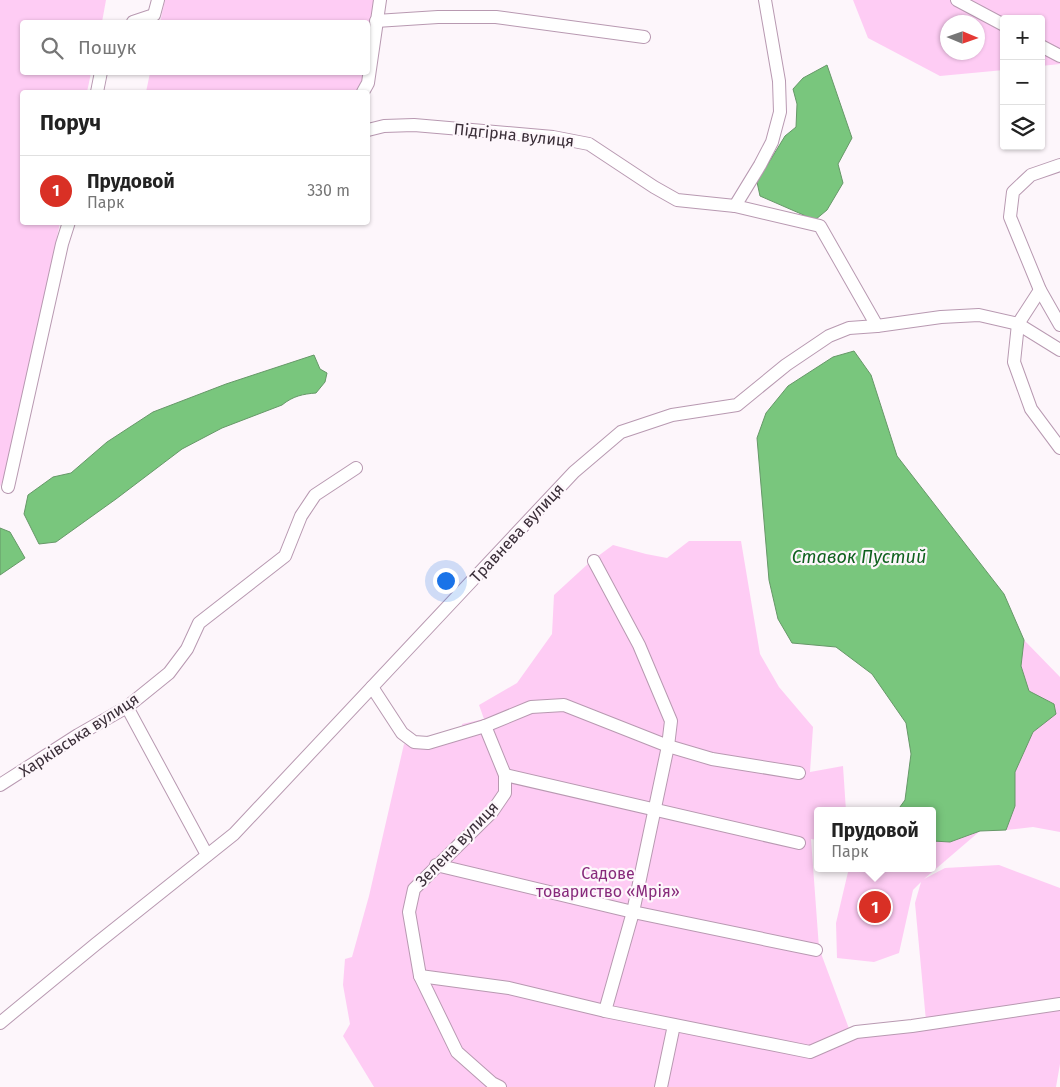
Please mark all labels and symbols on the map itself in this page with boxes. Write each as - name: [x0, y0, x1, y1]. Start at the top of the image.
- north arrow: [940, 15, 985, 60]
- street label: Підгірна вулиця: [453, 119, 575, 151]
- street label: Травнева вулиця: [466, 479, 568, 587]
- water label: Ставок Пустий: [792, 546, 926, 568]
- your location: [433, 568, 459, 594]
- street label: Харківська вулиця: [16, 689, 142, 781]
- street label: Зелена вулиця: [412, 798, 502, 890]
- park label: Садове товариство «Мрія»: [536, 864, 680, 901]
- pin: 1: [859, 888, 891, 926]

